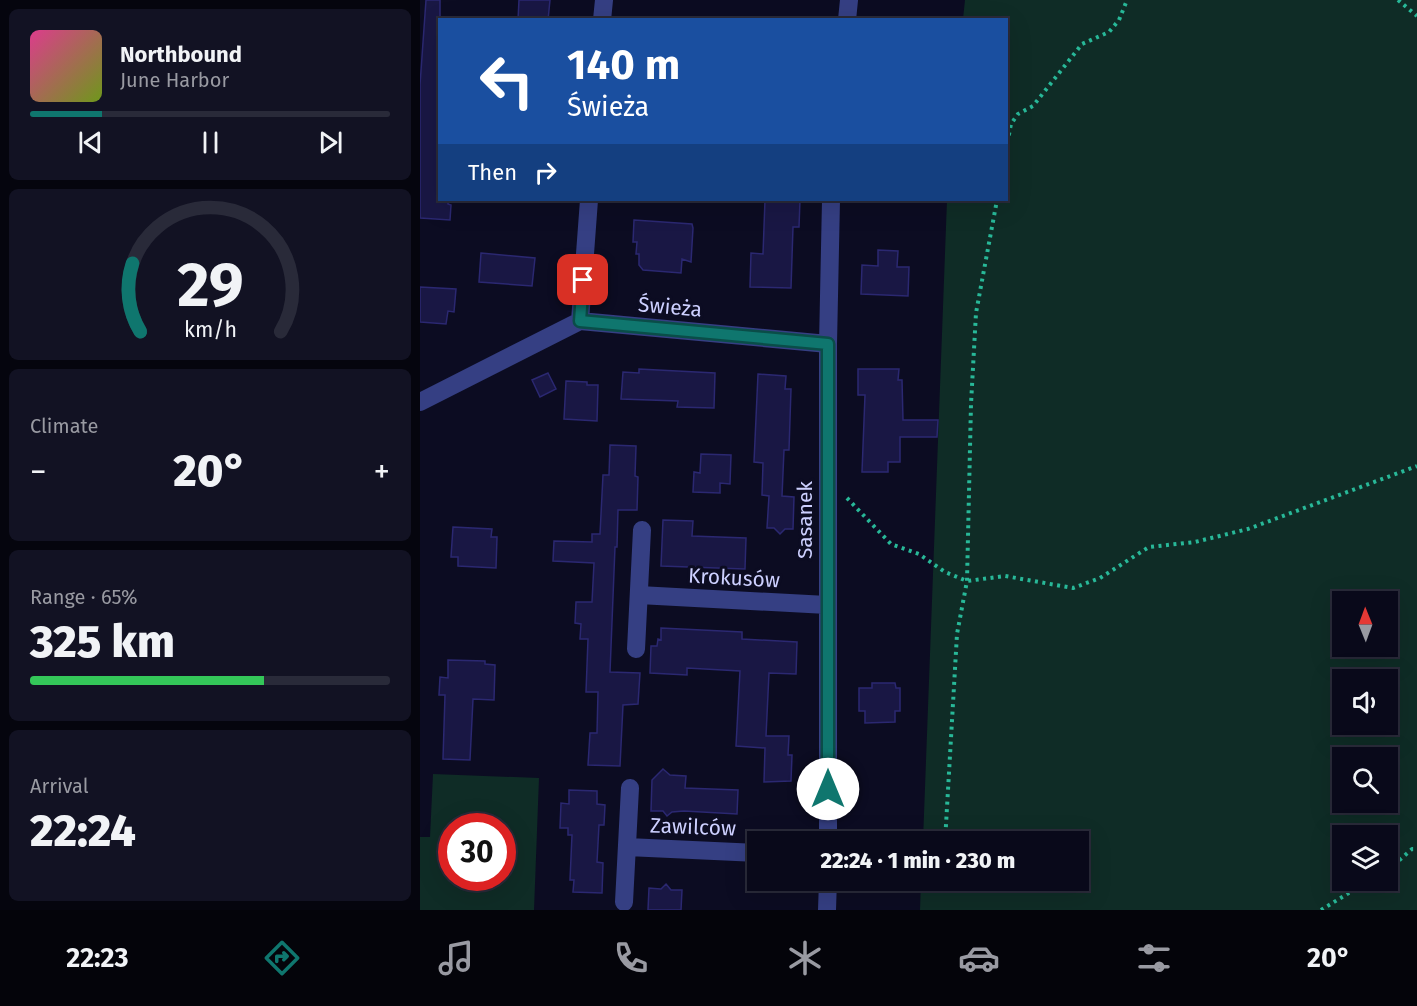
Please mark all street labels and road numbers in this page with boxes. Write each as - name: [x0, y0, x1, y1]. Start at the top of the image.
- street label: Świeża: [637, 291, 703, 323]
- street label: Sasanek: [792, 481, 818, 559]
- street label: Krokusów: [687, 563, 781, 593]
- street label: Zawilców: [650, 813, 736, 841]

